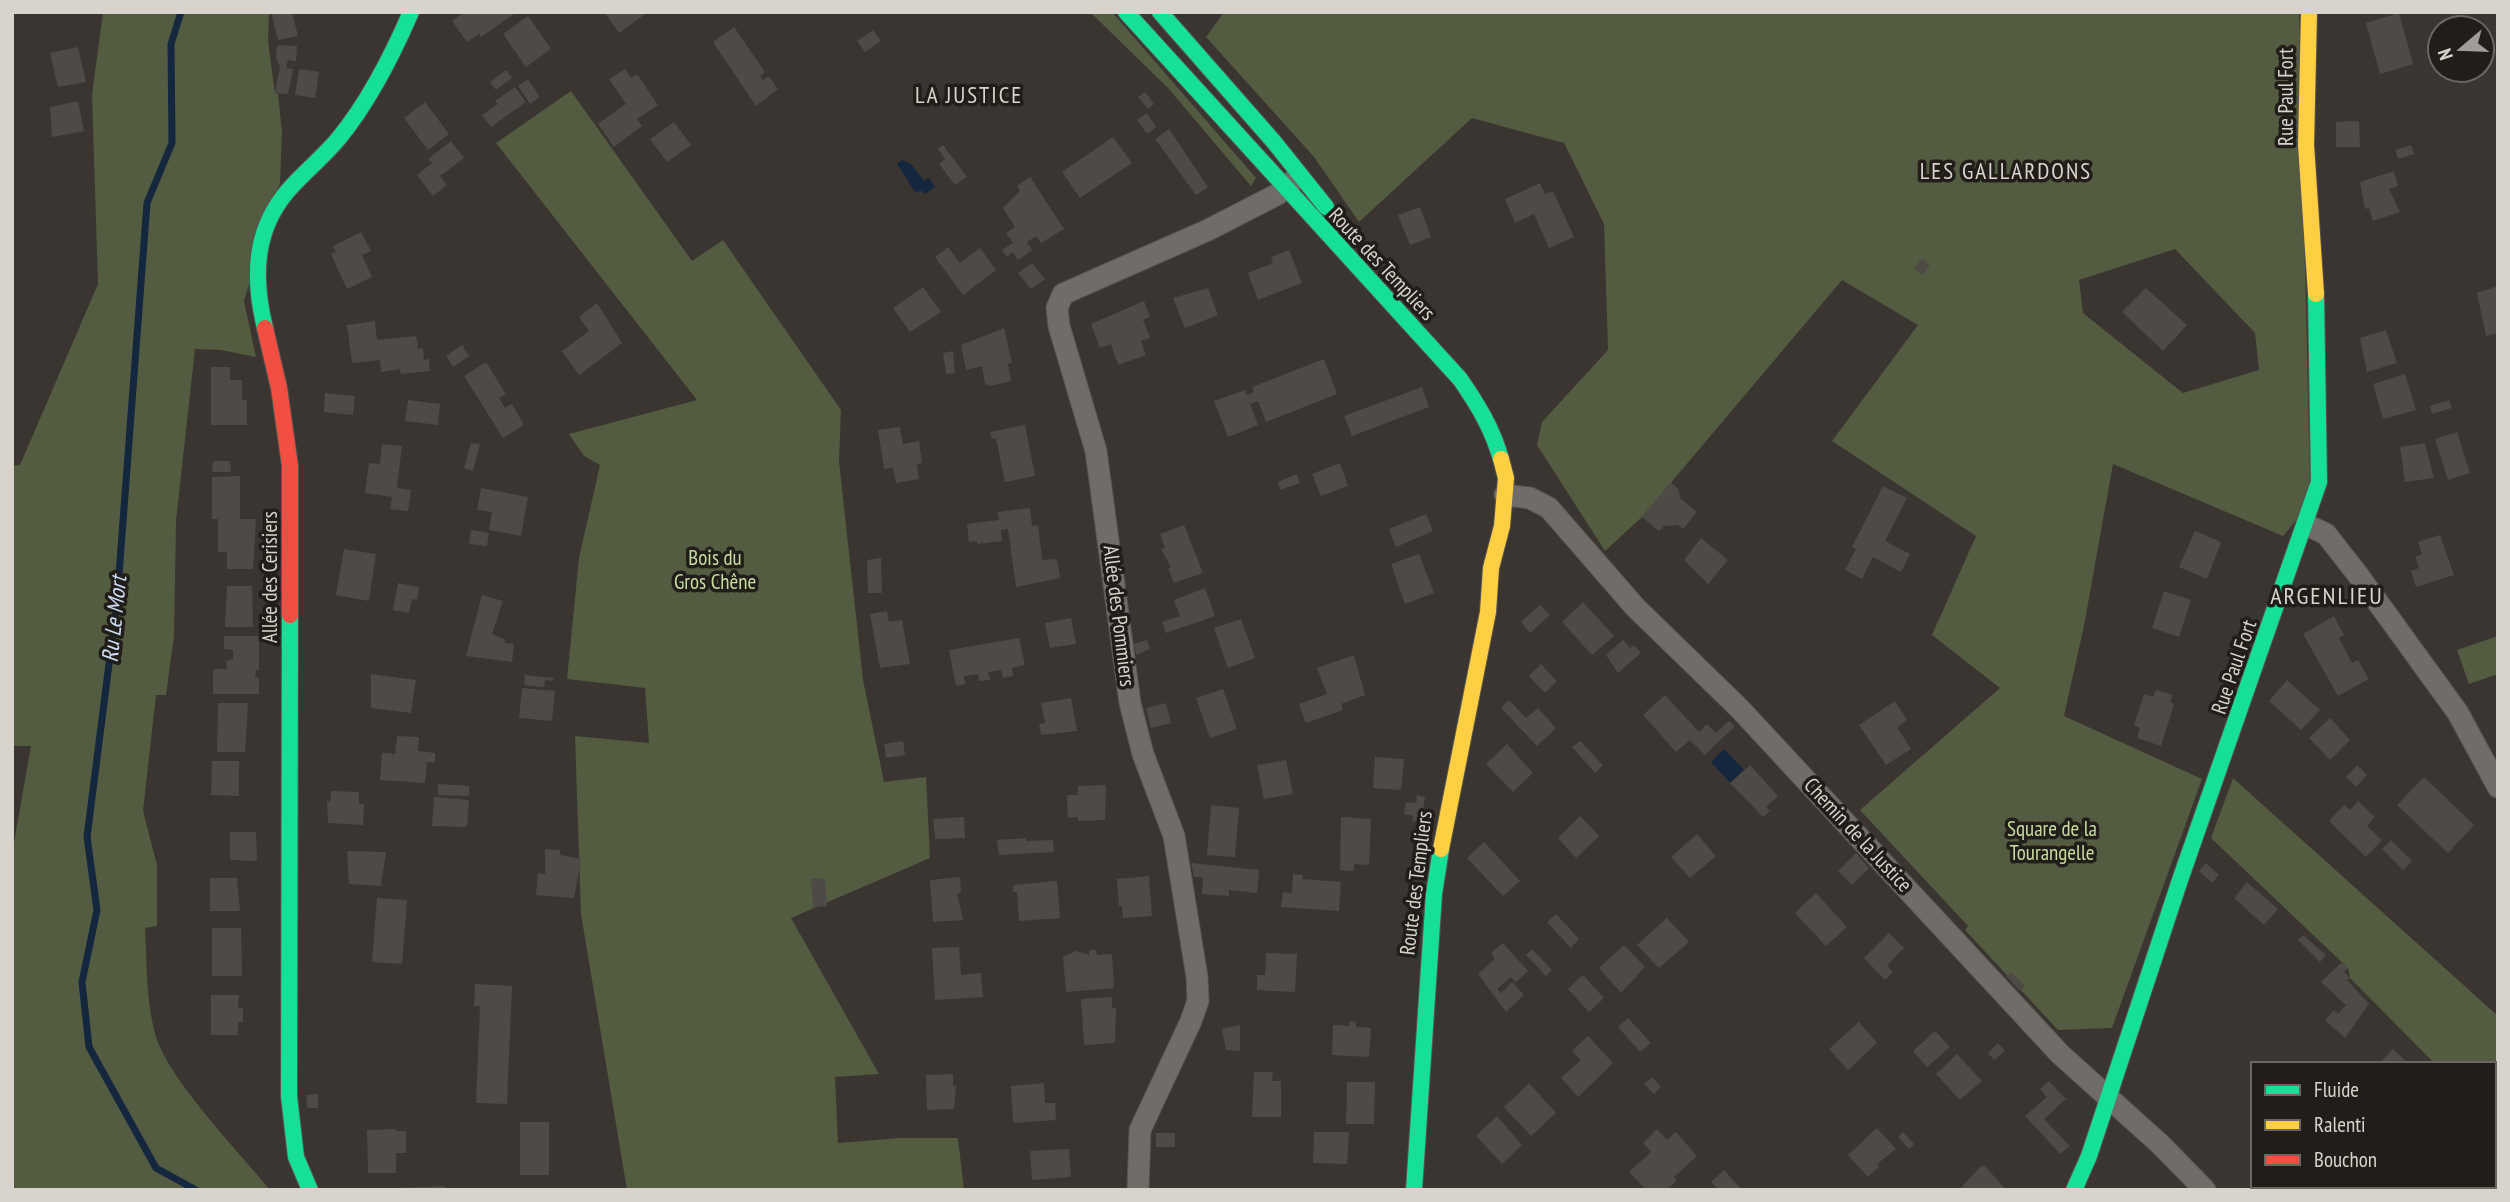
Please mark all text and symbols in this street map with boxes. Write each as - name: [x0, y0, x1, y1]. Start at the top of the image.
- north arrow: [2426, 14, 2496, 84]
- text: N: [2432, 46, 2458, 63]
- street label: Rue Paul Fort: [2272, 48, 2299, 146]
- district label: LA JUSTICE: [915, 80, 1023, 109]
- district label: LES GALLARDONS: [1920, 156, 2092, 185]
- street label: Route des Templiers: [1323, 202, 1442, 326]
- street label: Allée des Cerisiers: [256, 511, 283, 643]
- park label: Bois du Gros Chêne: [674, 544, 756, 595]
- street label: Allée des Pommiers: [1097, 544, 1142, 688]
- water label: Ru Le Mort: [95, 572, 133, 664]
- district label: ARGENLIEU: [2270, 580, 2384, 611]
- street label: Rue Paul Fort: [2205, 616, 2262, 718]
- street label: Chemin de la Justice: [1798, 772, 1918, 898]
- street label: Route des Templiers: [1393, 810, 1438, 956]
- park label: Square de la Tourangelle: [2007, 815, 2097, 866]
- legend: [2251, 1062, 2496, 1188]
- text: Fluide: [2314, 1076, 2359, 1103]
- text: Ralenti: [2314, 1111, 2366, 1138]
- text: Bouchon: [2314, 1146, 2377, 1173]

